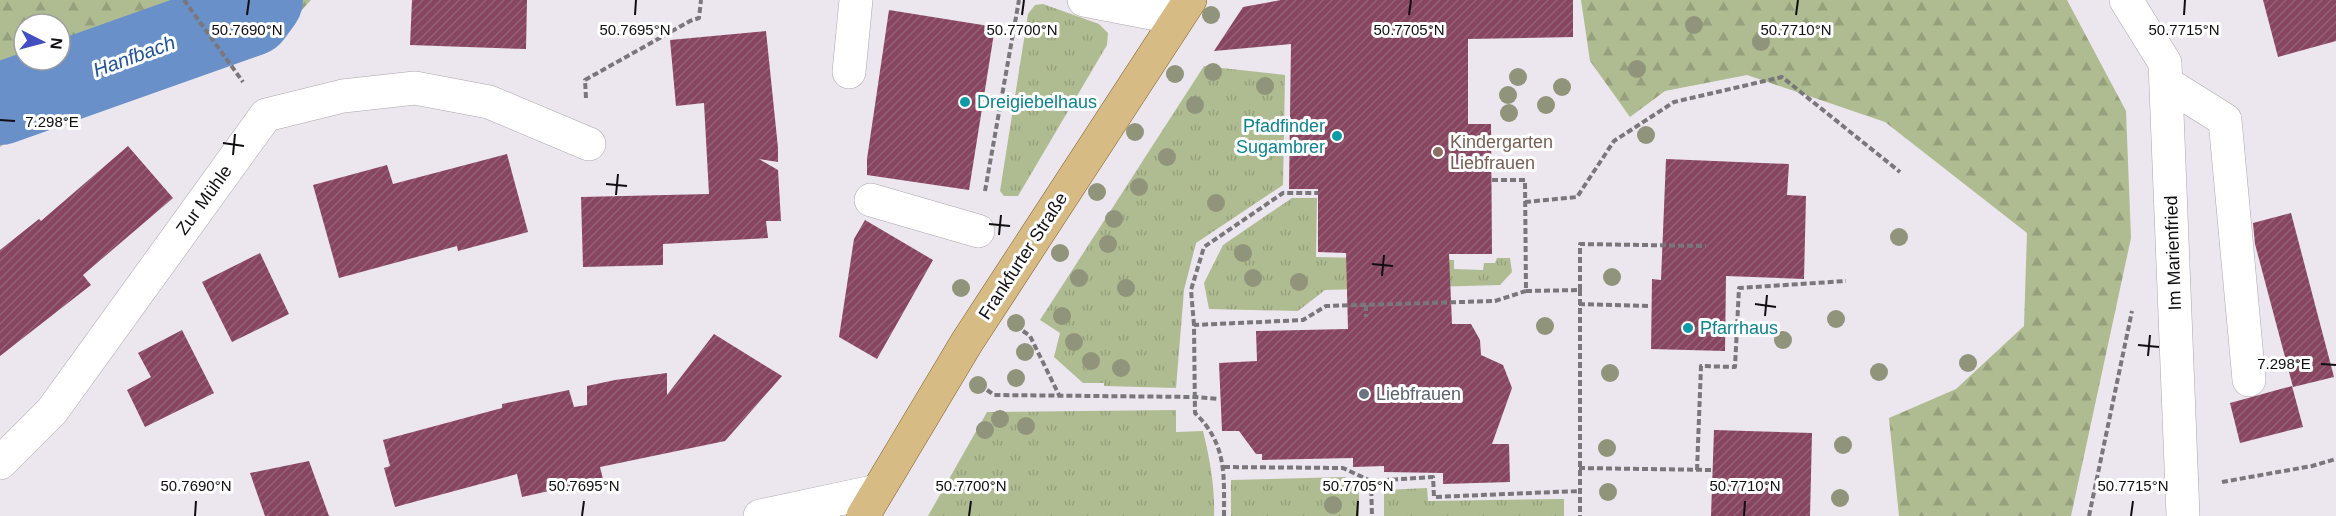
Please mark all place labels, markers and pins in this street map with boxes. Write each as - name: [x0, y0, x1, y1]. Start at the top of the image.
- place label: Dreigiebelhaus: [977, 92, 1097, 112]
- marker: Dreigiebelhaus: [958, 95, 972, 109]
- place label: Pfadfinder Sugambrer: [1236, 116, 1325, 157]
- marker: Pfadfinder Sugambrer: [1330, 129, 1344, 143]
- place label: Kindergarten Liebfrauen: [1450, 132, 1553, 173]
- marker: Kindergarten Liebfrauen: [1431, 145, 1445, 159]
- place label: Pfarrhaus: [1700, 318, 1778, 338]
- marker: Pfarrhaus: [1681, 321, 1695, 335]
- place label: Liebfrauen: [1376, 384, 1461, 404]
- marker: Liebfrauen: [1357, 387, 1371, 401]

